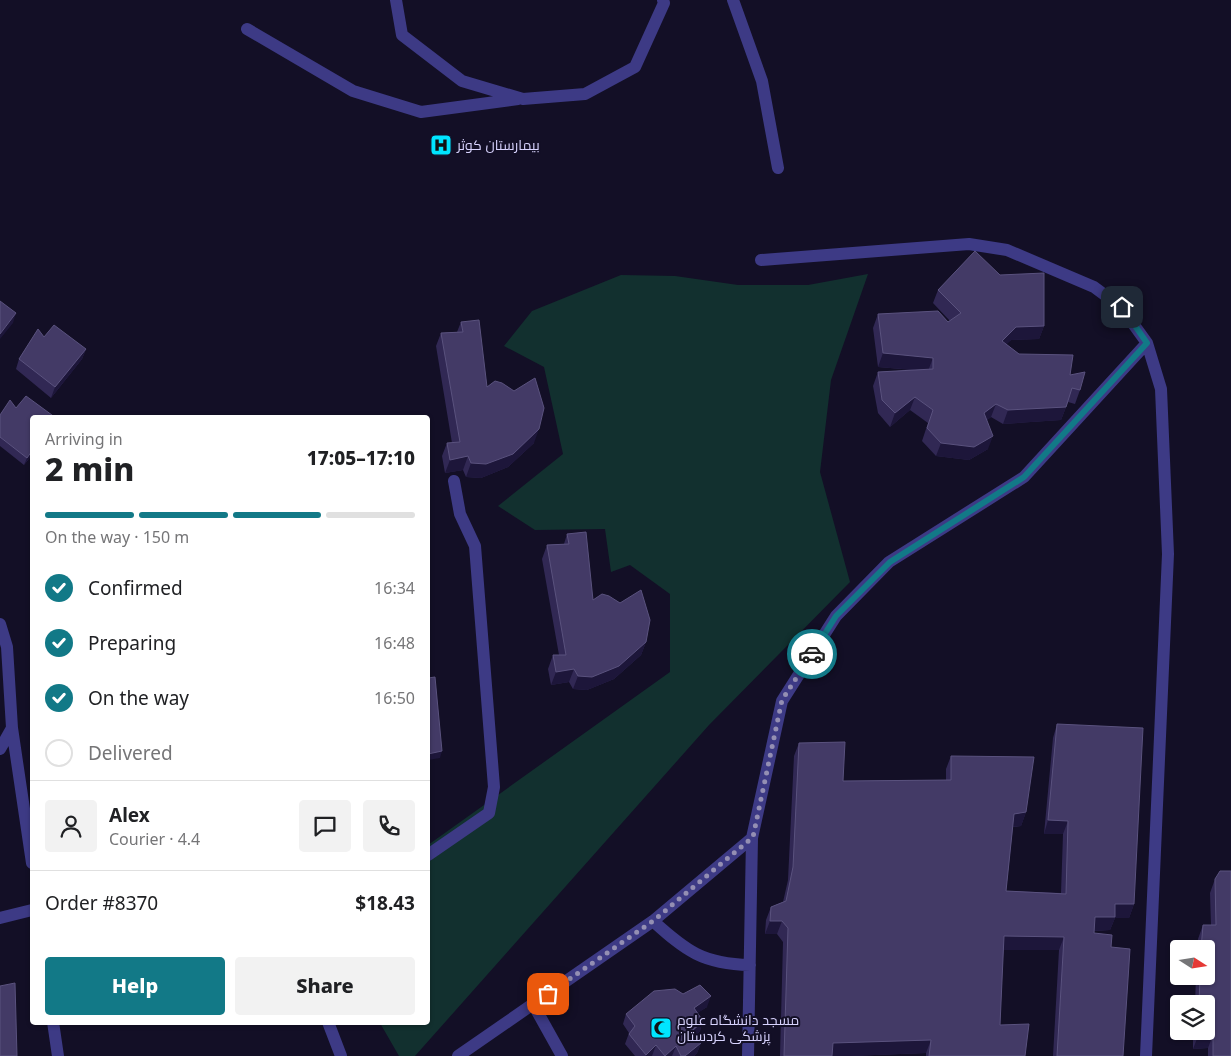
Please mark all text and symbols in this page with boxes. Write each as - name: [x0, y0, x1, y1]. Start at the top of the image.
- hospital icon: بیمارستان کوثر: [429, 133, 453, 157]
- place label: بیمارستان کوثر: [456, 135, 540, 154]
- pin: [1101, 286, 1143, 328]
- icon: home: [1108, 293, 1136, 321]
- text: Arriving in: [45, 428, 123, 450]
- text: 17:05–17:10: [307, 445, 415, 471]
- text: 2 min: [45, 447, 134, 490]
- text: On the way · 150 m: [45, 526, 189, 548]
- icon: check: [45, 574, 73, 602]
- text: Confirmed: [88, 575, 183, 601]
- text: 16:34: [374, 577, 415, 599]
- icon: check: [45, 629, 73, 657]
- courier: [787, 629, 837, 679]
- text: Preparing: [88, 630, 176, 656]
- text: 16:48: [374, 632, 415, 654]
- icon: car: [798, 640, 826, 668]
- icon: check: [45, 684, 73, 712]
- text: On the way: [88, 685, 189, 711]
- text: 16:50: [374, 687, 415, 709]
- text: Delivered: [88, 740, 173, 766]
- button: person: [45, 800, 97, 852]
- button: chat: [299, 800, 351, 852]
- button: phone: [363, 800, 415, 852]
- text: Alex: [109, 802, 150, 828]
- text: Courier · 4.4: [109, 828, 200, 850]
- text: Order #8370: [45, 890, 158, 916]
- text: $18.43: [355, 890, 415, 916]
- north arrow: [1170, 940, 1215, 985]
- map controls: [1170, 940, 1215, 1040]
- button: Help: [45, 957, 225, 1015]
- button: Share: [235, 957, 415, 1015]
- pin: [527, 973, 569, 1015]
- icon: bag: [534, 980, 562, 1008]
- button: layers: [1170, 995, 1215, 1040]
- place label: مسجد دانشگاه علوم پزشکی کردستان: [677, 1010, 799, 1046]
- mosque icon: مسجد دانشگاه علوم پزشکی کردستان: [649, 1016, 673, 1040]

